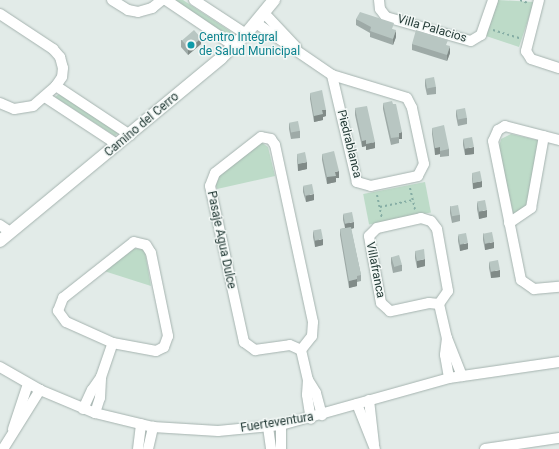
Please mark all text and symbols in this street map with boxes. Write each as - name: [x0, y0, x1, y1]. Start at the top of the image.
- street label: Villa Palacios: [396, 12, 468, 46]
- place label: Centro Integral de Salud Municipal: [199, 31, 300, 59]
- marker: Centro Integral de Salud Municipal: [186, 40, 196, 50]
- street label: Camino del Cerro: [102, 90, 182, 160]
- street label: Piedrablanca: [334, 108, 364, 180]
- street label: Pasaje Agua Dulce: [204, 190, 238, 290]
- street label: Villafranca: [363, 241, 387, 299]
- street label: Fuerteventura: [239, 410, 315, 436]

